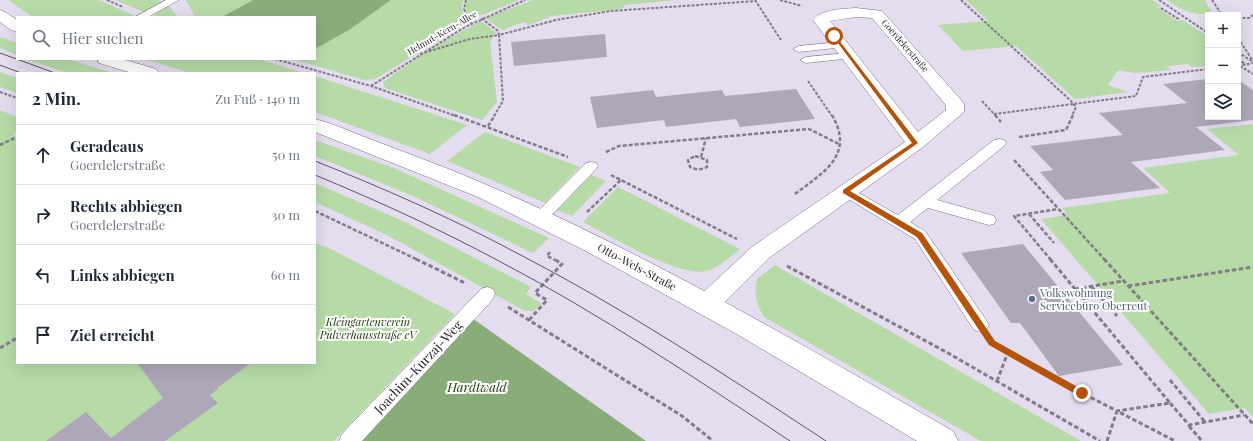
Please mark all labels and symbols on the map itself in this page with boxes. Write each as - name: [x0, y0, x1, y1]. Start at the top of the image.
- street label: Helmut-Kern-Allee: [404, 7, 479, 57]
- street label: Goerdelerstraße: [880, 17, 932, 75]
- route start: [825, 27, 843, 45]
- street label: Otto-Wels-Straße: [595, 239, 680, 294]
- place label: Volkswohnung Servicebüro Oberreut: [1039, 285, 1147, 313]
- marker: Volkswohnung Servicebüro Oberreut: [1027, 294, 1037, 304]
- park label: Kleingartenverein Pulverhausstraße eV: [319, 314, 418, 342]
- street label: Joachim-Kurzaj-Weg: [369, 316, 466, 418]
- park label: Hardtwald: [446, 378, 508, 395]
- route end: [1073, 384, 1091, 402]

